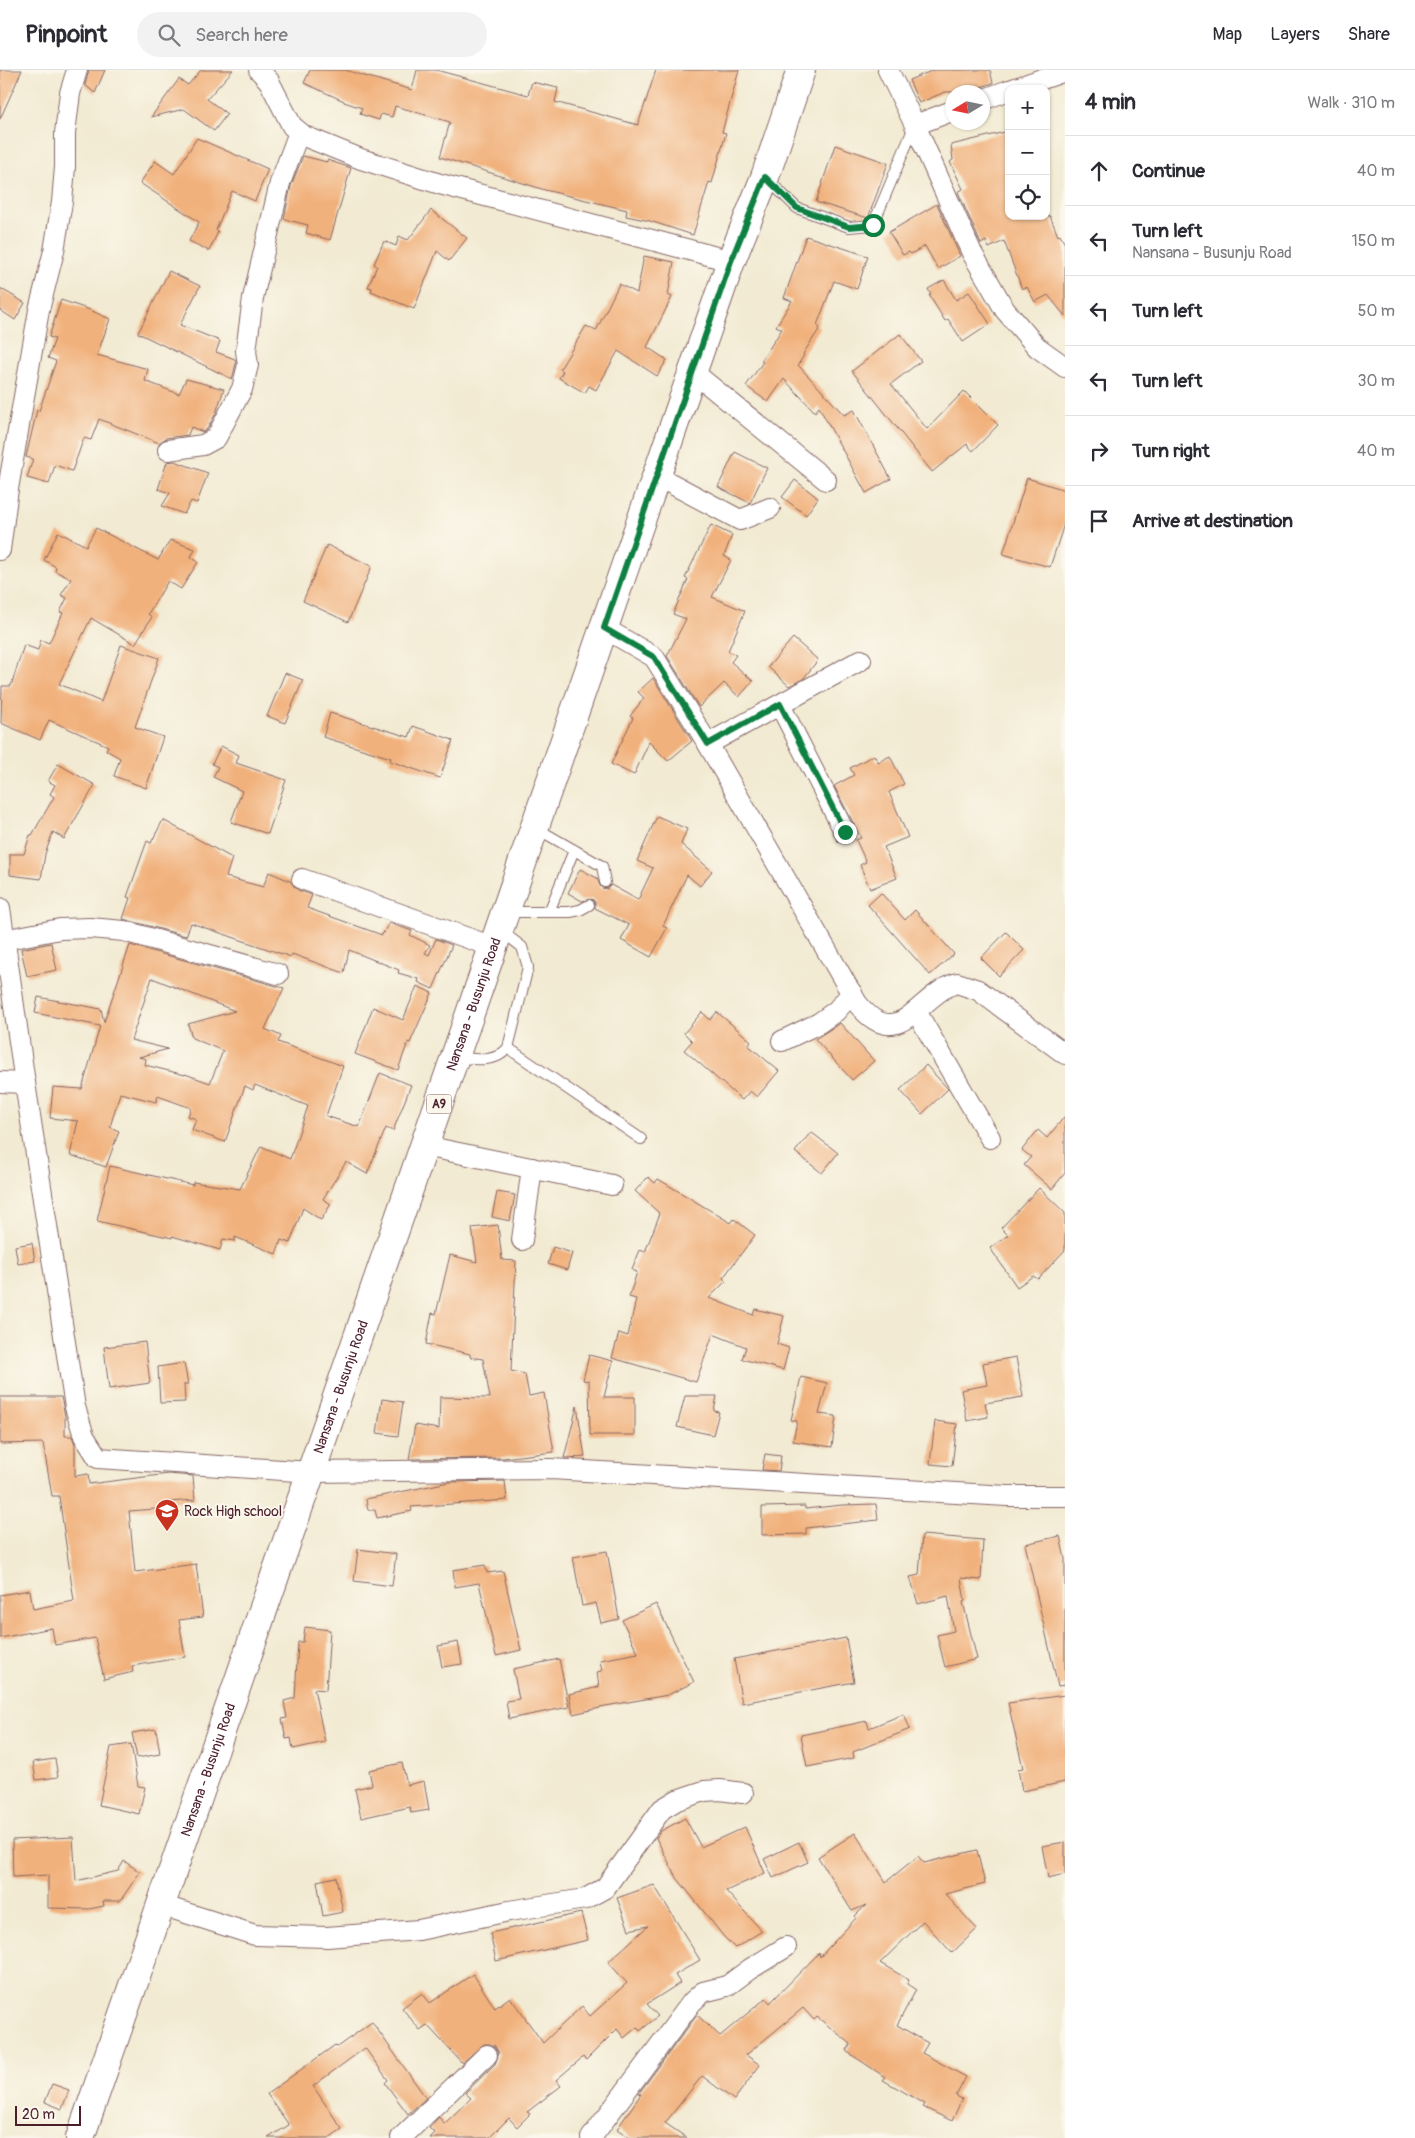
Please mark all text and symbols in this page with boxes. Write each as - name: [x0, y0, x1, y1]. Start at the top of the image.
- search box: [137, 12, 487, 57]
- text: Pinpoint: [25, 20, 107, 49]
- icon: search: [155, 21, 183, 49]
- text: Search here: [195, 23, 288, 47]
- text: Map: [1213, 23, 1242, 46]
- text: Layers: [1270, 23, 1320, 46]
- text: Share: [1348, 23, 1390, 46]
- north arrow: [945, 85, 990, 130]
- map controls: [1005, 85, 1050, 220]
- button: +: [1005, 85, 1050, 130]
- text: 4 min: [1085, 89, 1136, 116]
- text: Walk · 310 m: [1308, 93, 1395, 113]
- button: −: [1005, 130, 1050, 175]
- icon: ahead: [1085, 157, 1113, 185]
- text: Continue: [1132, 159, 1205, 183]
- text: 40 m: [1357, 161, 1395, 181]
- button: locate: [1005, 175, 1050, 220]
- route start: [862, 214, 885, 237]
- text: Turn left: [1132, 219, 1202, 243]
- icon: left: [1085, 227, 1113, 255]
- text: 150 m: [1351, 231, 1395, 251]
- text: Nansana - Busunju Road: [1132, 243, 1292, 263]
- icon: left: [1085, 297, 1113, 325]
- text: Turn left: [1132, 299, 1202, 323]
- text: 50 m: [1358, 301, 1395, 321]
- icon: left: [1085, 367, 1113, 395]
- text: Turn left: [1132, 369, 1202, 393]
- text: 30 m: [1357, 371, 1395, 391]
- icon: right: [1085, 437, 1113, 465]
- text: Turn right: [1132, 439, 1210, 463]
- text: 40 m: [1357, 441, 1395, 461]
- icon: arrive: [1085, 507, 1113, 535]
- text: Arrive at destination: [1132, 509, 1293, 533]
- route end: [834, 821, 857, 844]
- street label: Nansana - Busunju Road: [442, 935, 504, 1073]
- road number: A9: [426, 1094, 452, 1114]
- street label: Nansana - Busunju Road: [310, 1318, 372, 1456]
- school or university icon: Rock High school: [154, 1498, 180, 1532]
- place label: Rock High school: [184, 1503, 282, 1520]
- street label: Nansana - Busunju Road: [177, 1700, 239, 1839]
- scale bar: [15, 2103, 81, 2126]
- text: 20 m: [22, 2106, 55, 2123]

